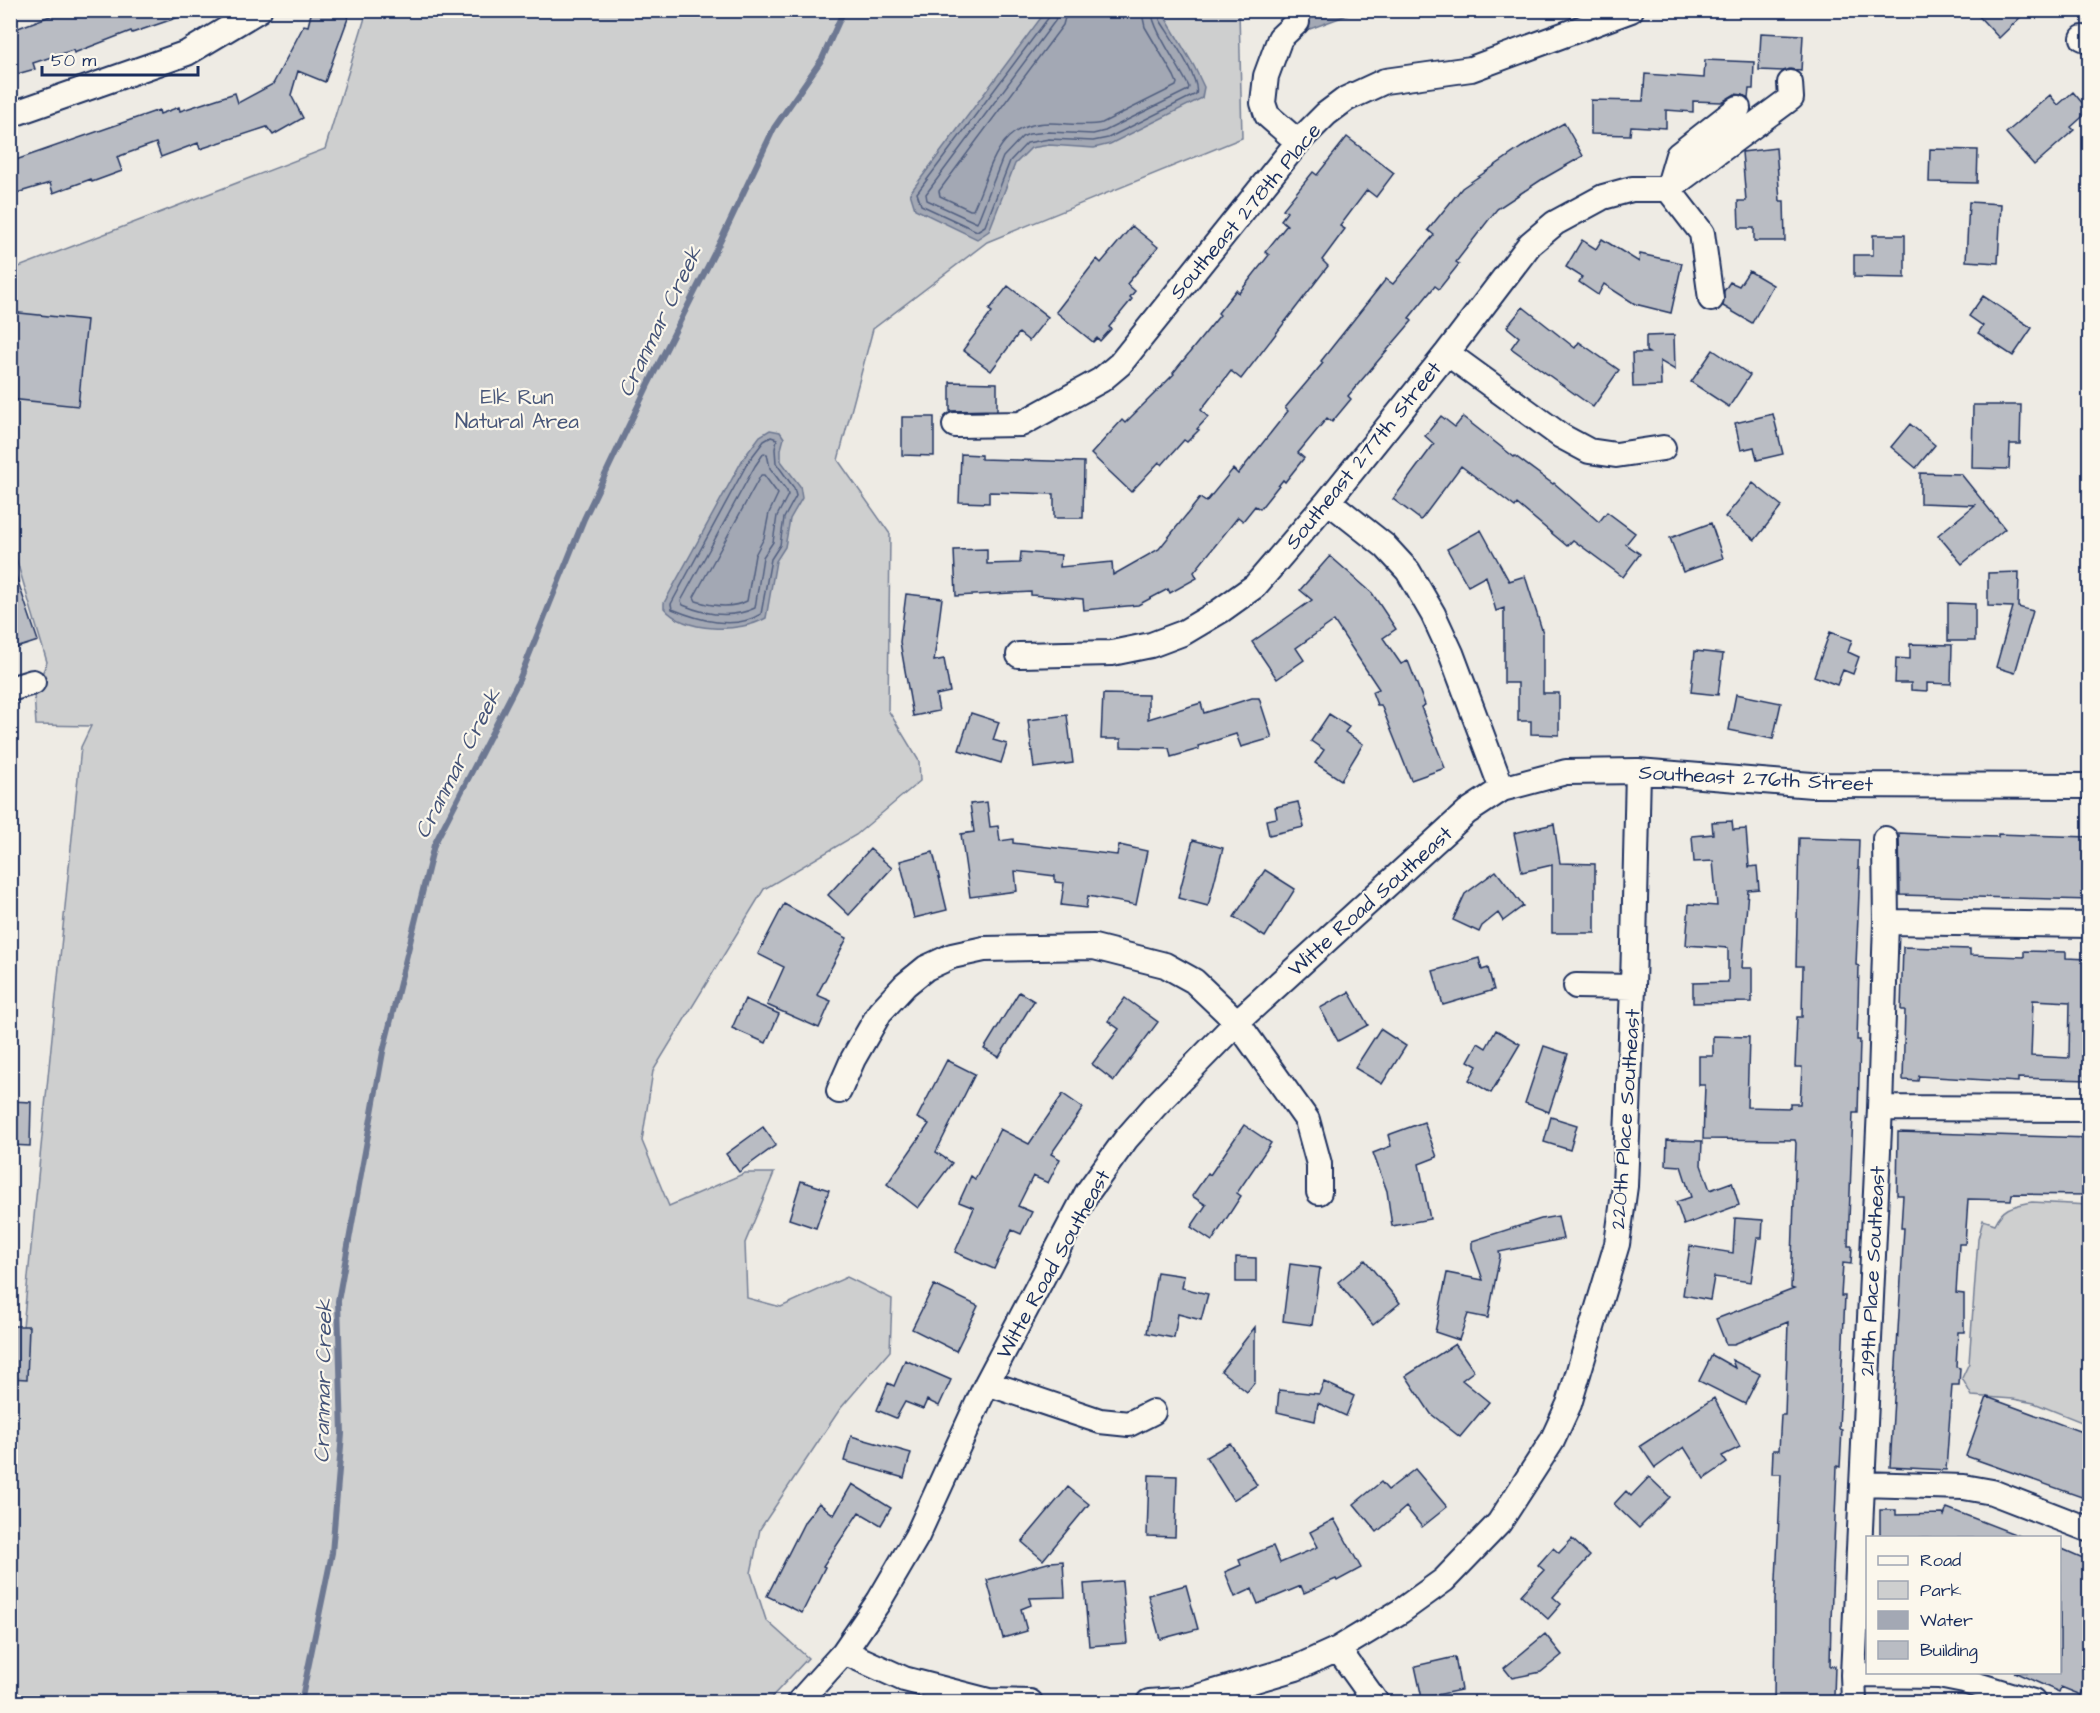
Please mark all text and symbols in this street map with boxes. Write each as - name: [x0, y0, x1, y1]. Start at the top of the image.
- scale bar: [42, 39, 198, 77]
- text: 50 m: [51, 48, 96, 73]
- street label: Southeast 278th Place: [1163, 117, 1328, 306]
- water label: Cranmar Creek: [610, 241, 710, 402]
- street label: Southeast 277th Street: [1278, 355, 1449, 555]
- park label: Elk Run Natural Area: [455, 383, 579, 436]
- water label: Cranmar Creek: [407, 683, 510, 844]
- street label: Southeast 276th Street: [1638, 758, 1874, 799]
- street label: Witte Road Southeast: [1282, 819, 1459, 983]
- street label: 220th Place Southeast: [1603, 1007, 1648, 1230]
- street label: Witte Road Southeast: [989, 1164, 1118, 1364]
- street label: 219th Place Southeast: [1853, 1165, 1893, 1377]
- water label: Cranmar Creek: [307, 1298, 340, 1463]
- legend: [1866, 1536, 2061, 1674]
- text: Road: [1920, 1548, 1961, 1573]
- text: Park: [1920, 1578, 1962, 1603]
- text: Water: [1920, 1608, 1973, 1633]
- text: Building: [1920, 1638, 1978, 1664]

